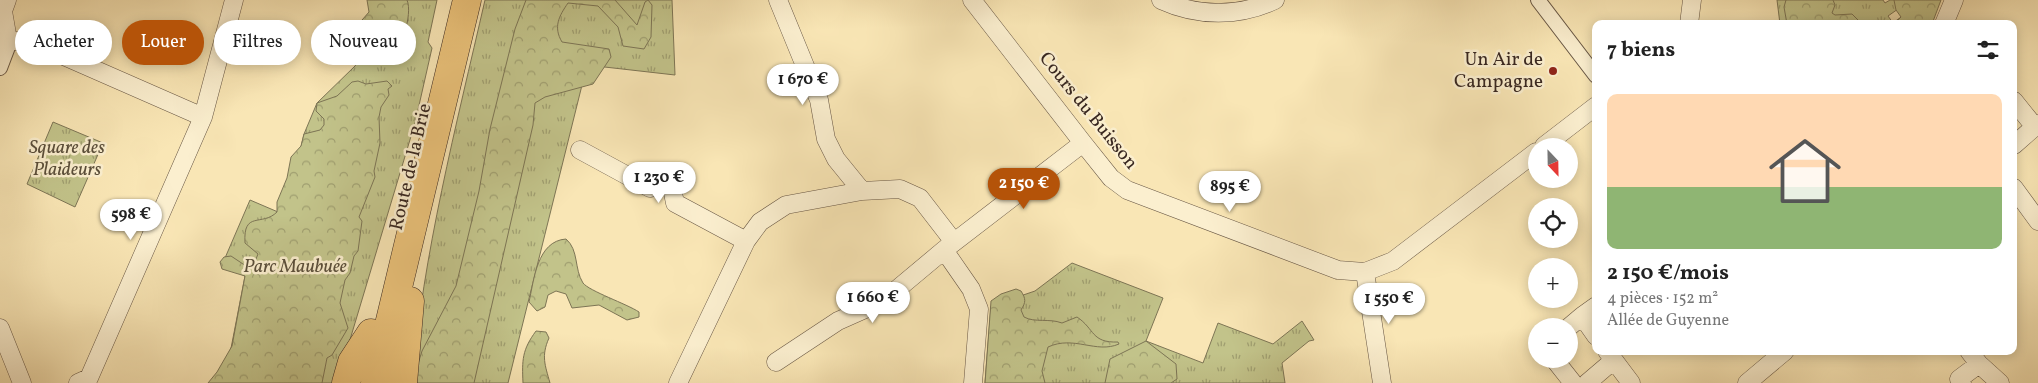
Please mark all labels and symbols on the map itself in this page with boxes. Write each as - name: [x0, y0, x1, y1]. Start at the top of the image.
- street label: Cours du Buisson: [1032, 47, 1144, 175]
- place label: Un Air de Campagne: [1454, 47, 1543, 95]
- pin: 1 670 €: [757, 64, 849, 106]
- marker: Un Air de Campagne: [1547, 65, 1559, 77]
- street label: Route de la Brie: [384, 101, 438, 233]
- park label: Square des Plaideurs: [29, 135, 105, 183]
- north arrow: [1528, 138, 1578, 188]
- pin: 1 230 €: [613, 162, 705, 204]
- pin: 2 150 €: [978, 168, 1070, 210]
- pin: 895 €: [1195, 170, 1265, 213]
- pin: 598 €: [96, 198, 166, 241]
- park label: Parc Maubuée: [243, 254, 347, 280]
- pin: 1 660 €: [827, 282, 919, 324]
- pin: 1 550 €: [1343, 282, 1435, 325]

